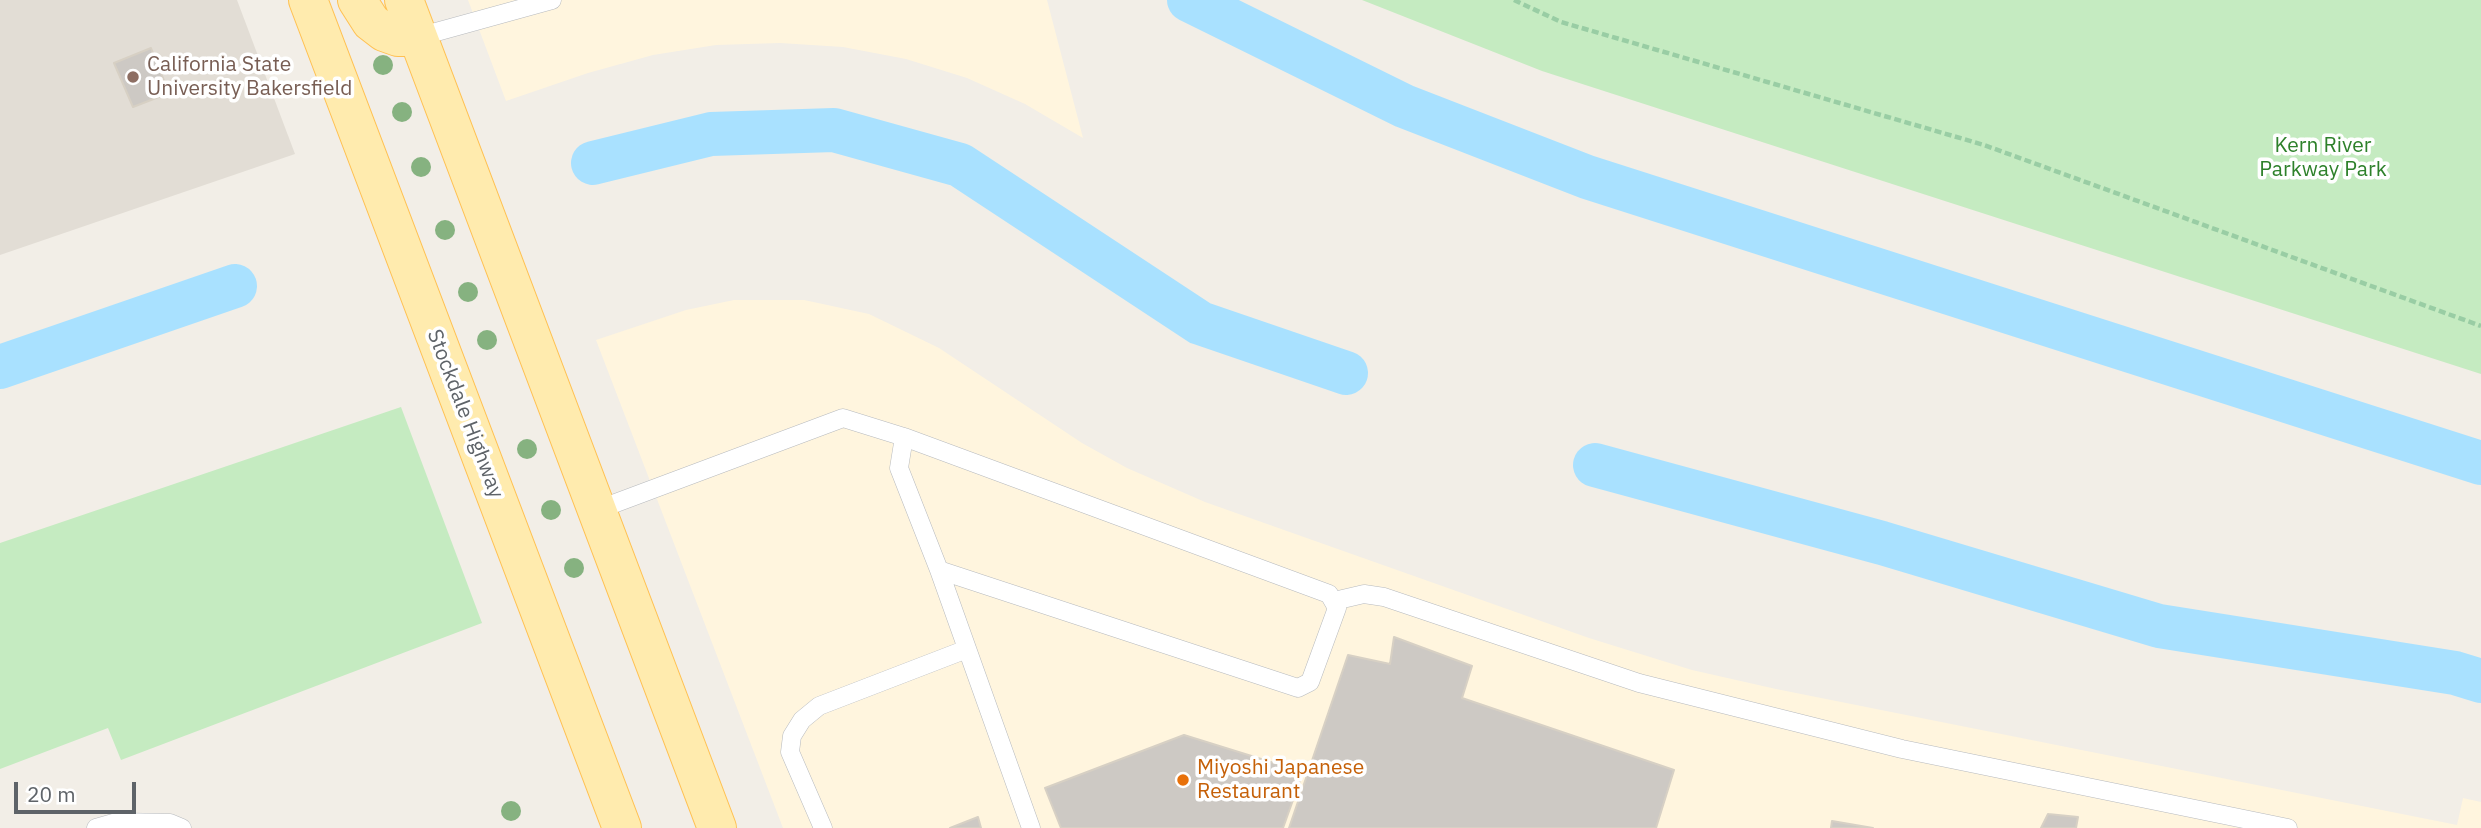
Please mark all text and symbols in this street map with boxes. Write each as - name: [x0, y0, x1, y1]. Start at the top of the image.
- place label: California State University Bakersfield: [147, 52, 352, 102]
- marker: California State University Bakersfield: [125, 69, 141, 85]
- park label: Kern River Parkway Park: [2259, 133, 2387, 183]
- street label: Stockdale Highway: [421, 326, 509, 502]
- place label: Miyoshi Japanese Restaurant: [1197, 755, 1364, 805]
- scale bar: [18, 768, 140, 812]
- marker: Miyoshi Japanese Restaurant: [1175, 772, 1191, 788]
- text: 20 m: [27, 780, 76, 808]

